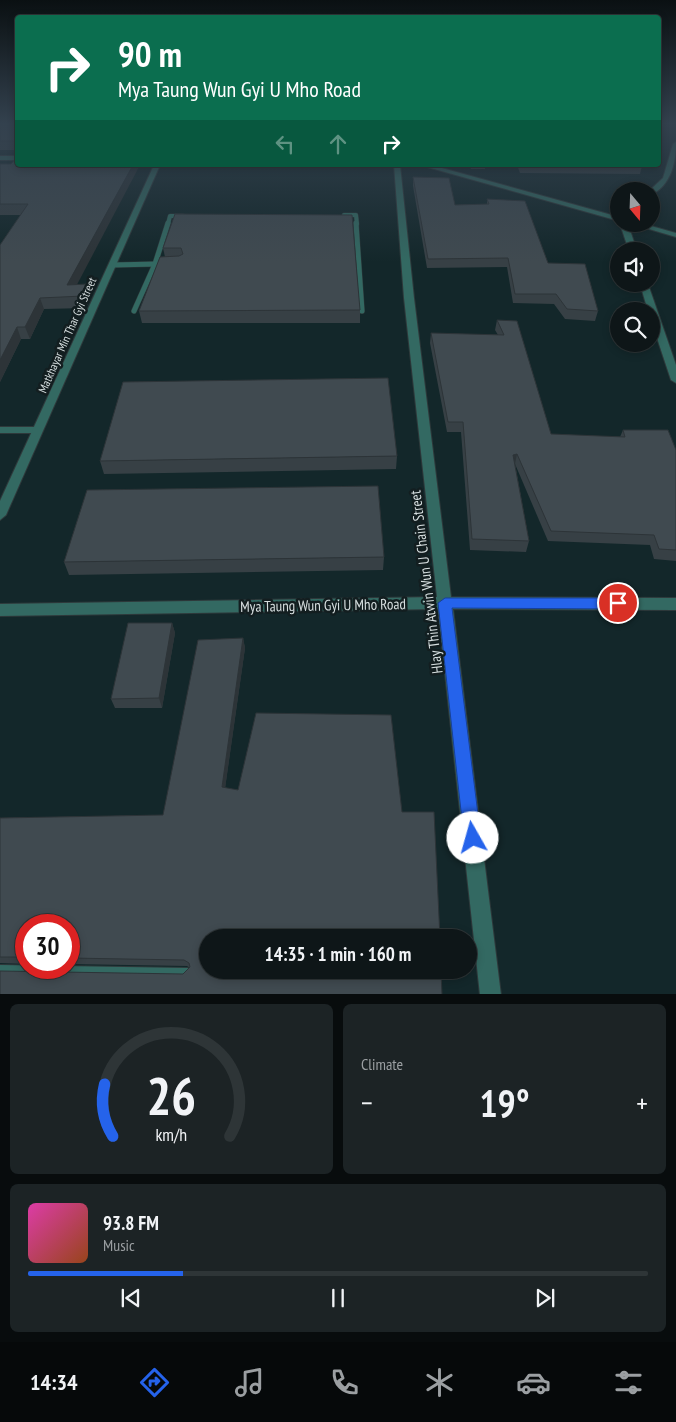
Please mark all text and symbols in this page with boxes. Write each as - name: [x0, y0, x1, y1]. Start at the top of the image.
- text: 90 m: [118, 31, 182, 77]
- icon: right: [35, 35, 100, 100]
- text: Mya Taung Wun Gyi U Mho Road: [118, 75, 361, 103]
- icon: left: [271, 130, 299, 158]
- icon: ahead: [324, 130, 352, 158]
- icon: right: [377, 130, 405, 158]
- north arrow: [610, 182, 660, 232]
- map controls: [610, 182, 660, 352]
- button: sound: [610, 242, 660, 292]
- street label: Matkhayar Min Thar Gyi Street: [35, 274, 100, 395]
- button: search: [610, 302, 660, 352]
- street label: Hlay Thin Atwin Wun U Chain Street: [405, 489, 447, 675]
- pin: [597, 582, 639, 624]
- icon: arrive: [604, 589, 632, 617]
- street label: Mya Taung Wun Gyi U Mho Road: [240, 594, 406, 616]
- position arrow: [446, 811, 498, 863]
- speed limit sign: 30: [15, 914, 80, 979]
- text: 14:35 · 1 min · 160 m: [265, 942, 411, 966]
- text: Climate: [361, 1054, 403, 1074]
- text: 26: [147, 1062, 196, 1129]
- text: 19°: [479, 1078, 530, 1127]
- text: −: [361, 1084, 373, 1121]
- text: +: [636, 1084, 648, 1121]
- text: km/h: [156, 1123, 187, 1146]
- text: 93.8 FM: [103, 1211, 159, 1235]
- text: Music: [103, 1235, 135, 1255]
- icon: previous: [117, 1284, 145, 1312]
- icon: pause: [324, 1284, 352, 1312]
- icon: next: [531, 1284, 559, 1312]
- icon: directions: [137, 1365, 172, 1400]
- icon: music: [232, 1365, 267, 1400]
- icon: phone: [327, 1365, 362, 1400]
- icon: climate: [422, 1365, 457, 1400]
- icon: car: [516, 1365, 551, 1400]
- icon: filters: [611, 1365, 646, 1400]
- text: 14:34: [30, 1368, 77, 1396]

